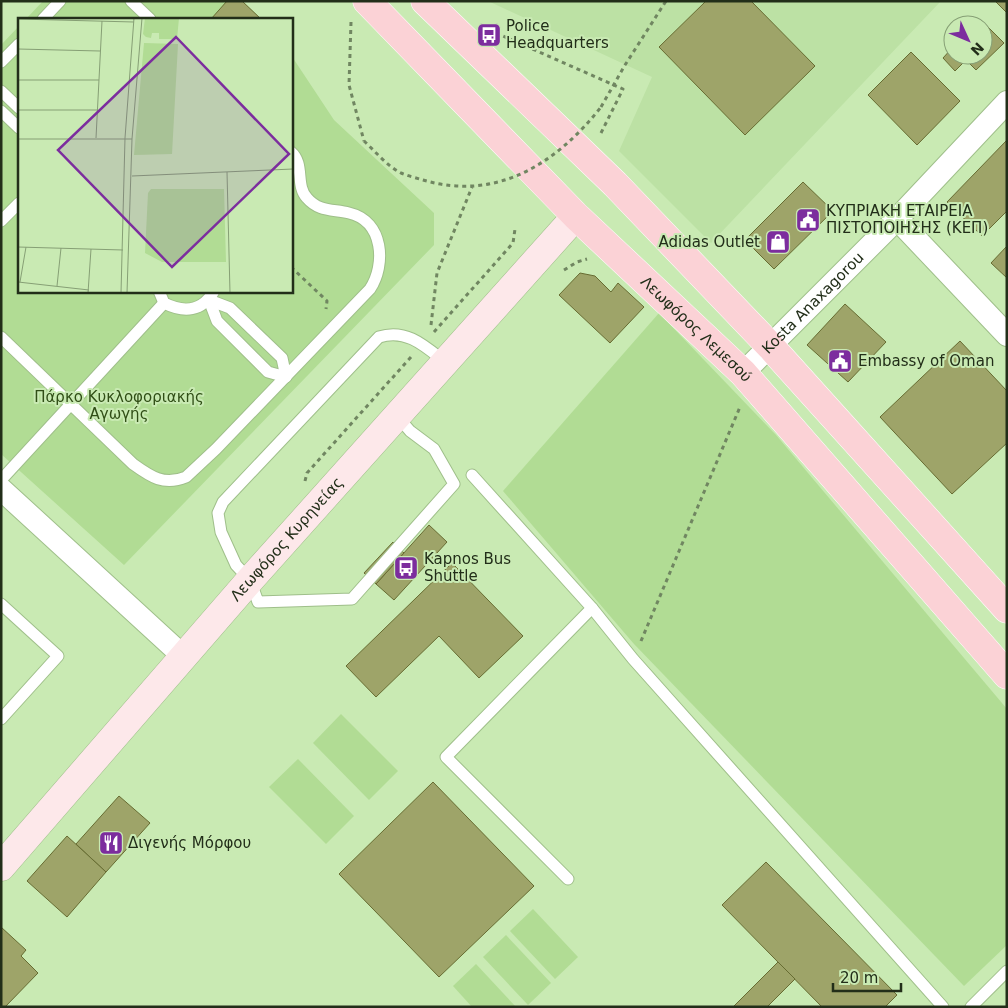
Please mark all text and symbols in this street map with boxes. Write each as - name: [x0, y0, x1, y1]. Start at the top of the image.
- north arrow: [943, 15, 993, 65]
- place label: Police Headquarters: [506, 17, 609, 52]
- inset map: [18, 18, 292, 292]
- bus stop icon: Police Headquarters: [476, 22, 502, 48]
- text: N: [968, 39, 987, 59]
- place label: ΚΥΠΡΙΑΚΗ ΕΤΑΙΡΕΙΑ ΠΙΣΤΟΠΟΙΗΣΗΣ (ΚΕΠ): [826, 202, 988, 237]
- public building icon: ΚΥΠΡΙΑΚΗ ΕΤΑΙΡΕΙΑ ΠΙΣΤΟΠΟΙΗΣΗΣ (ΚΕΠ): [795, 207, 821, 233]
- shop icon: Adidas Outlet: [765, 229, 791, 255]
- place label: Adidas Outlet: [659, 233, 760, 251]
- street label: Kosta Anaxagorou: [758, 248, 868, 358]
- street label: Λεωφόρος Λεμεσού: [637, 273, 756, 386]
- public building icon: Embassy of Oman: [827, 348, 853, 374]
- place label: Embassy of Oman: [858, 352, 994, 370]
- park label: Πάρκο Κυκλοφοριακής Αγωγής: [34, 388, 204, 423]
- street label: Λεωφόρος Κυρηνείας: [227, 473, 347, 605]
- place label: Kapnos Bus Shuttle: [424, 550, 511, 585]
- bus stop icon: Kapnos Bus Shuttle: [393, 555, 419, 581]
- restaurant icon: Διγενής Μόρφου: [98, 830, 124, 856]
- place label: Διγενής Μόρφου: [128, 834, 251, 852]
- scale bar: [833, 960, 900, 992]
- text: 20 m: [840, 969, 878, 987]

